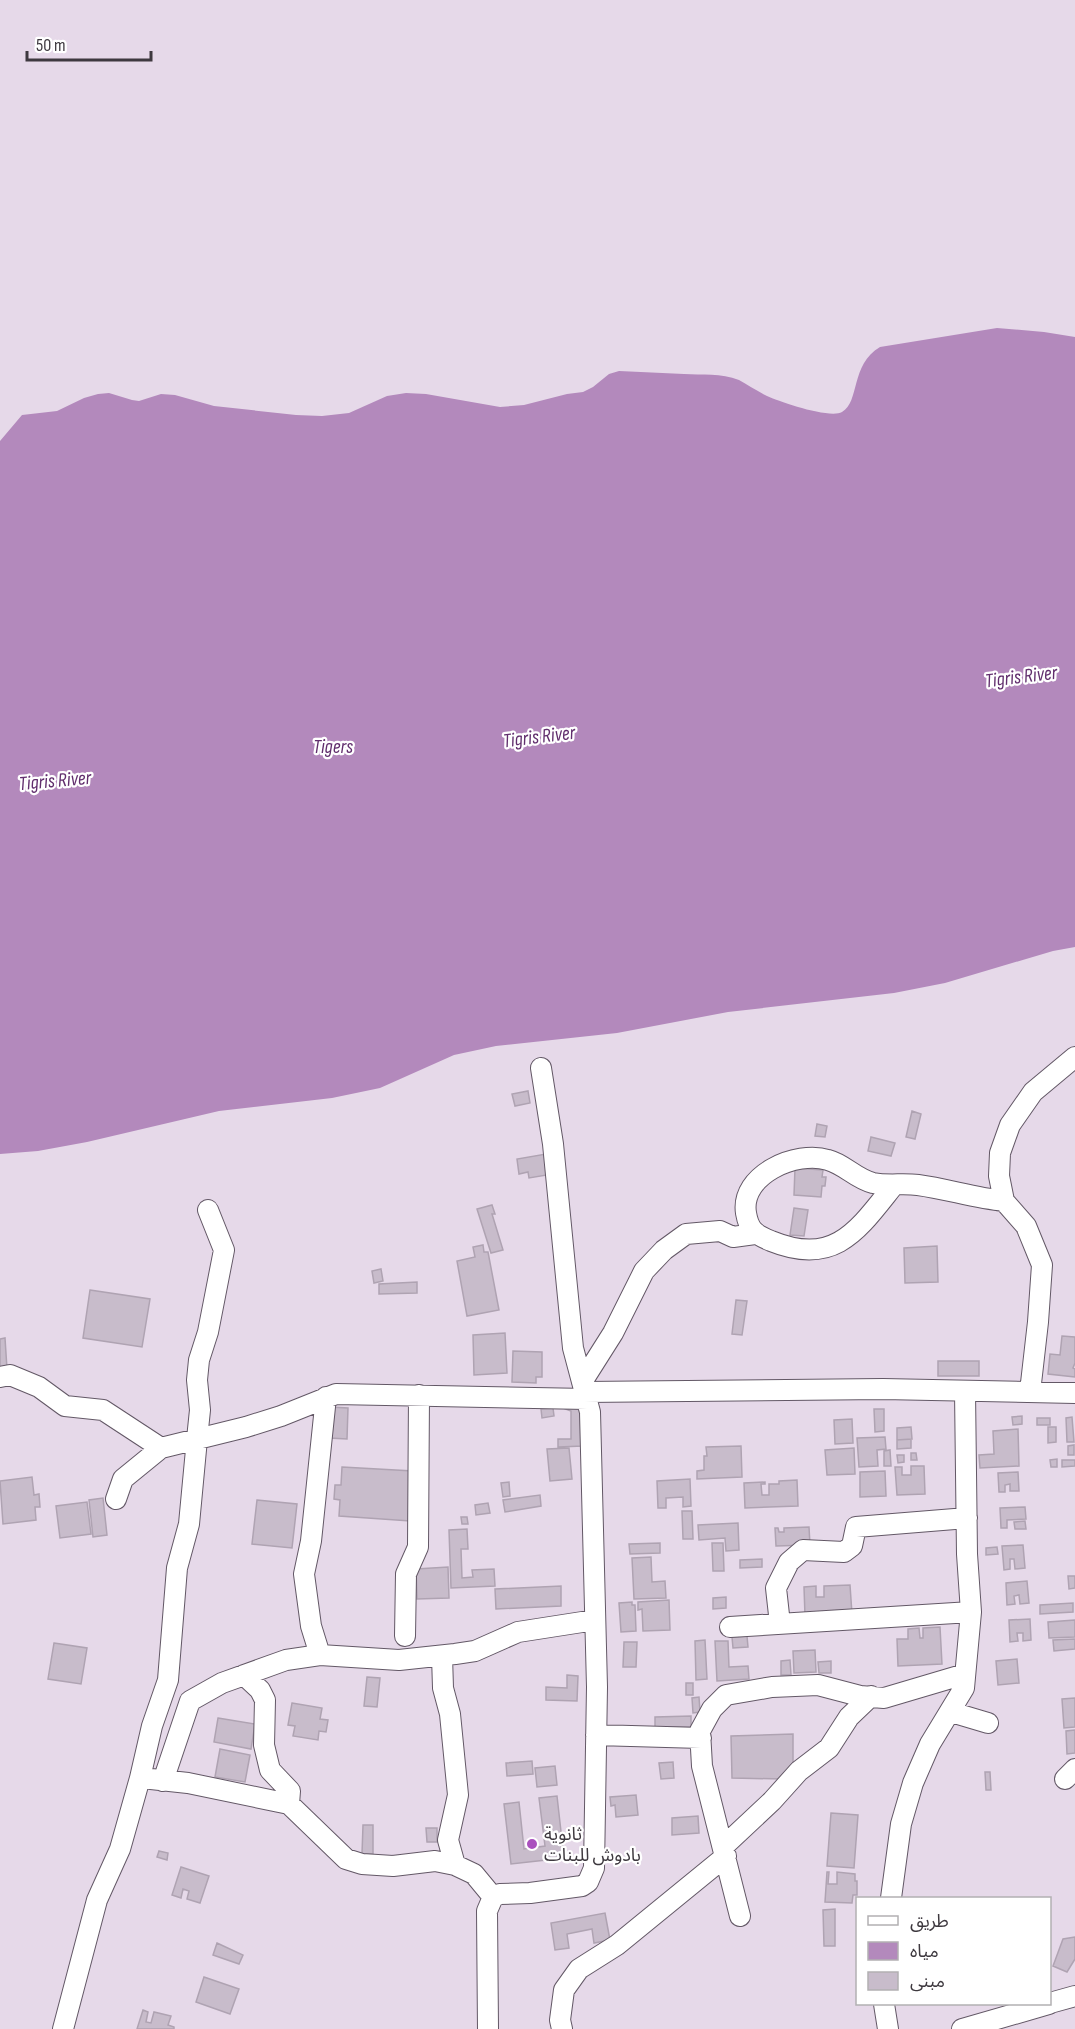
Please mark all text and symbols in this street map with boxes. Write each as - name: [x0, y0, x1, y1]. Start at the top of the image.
- scale bar: [27, 24, 152, 62]
- text: 50 m: [36, 35, 66, 56]
- water label: Tigris River: [983, 660, 1060, 693]
- water label: Tigris River: [501, 720, 578, 753]
- water label: Tigers: [313, 735, 353, 759]
- water label: Tigris River: [18, 766, 94, 796]
- place label: ثانوية بادوش للبنات: [544, 1824, 641, 1866]
- marker: ثانوية بادوش للبنات: [525, 1837, 539, 1851]
- legend: [856, 1897, 1051, 2005]
- text: طريق: [910, 1911, 949, 1932]
- text: مياه: [910, 1941, 939, 1962]
- text: مبنى: [910, 1971, 945, 1992]

